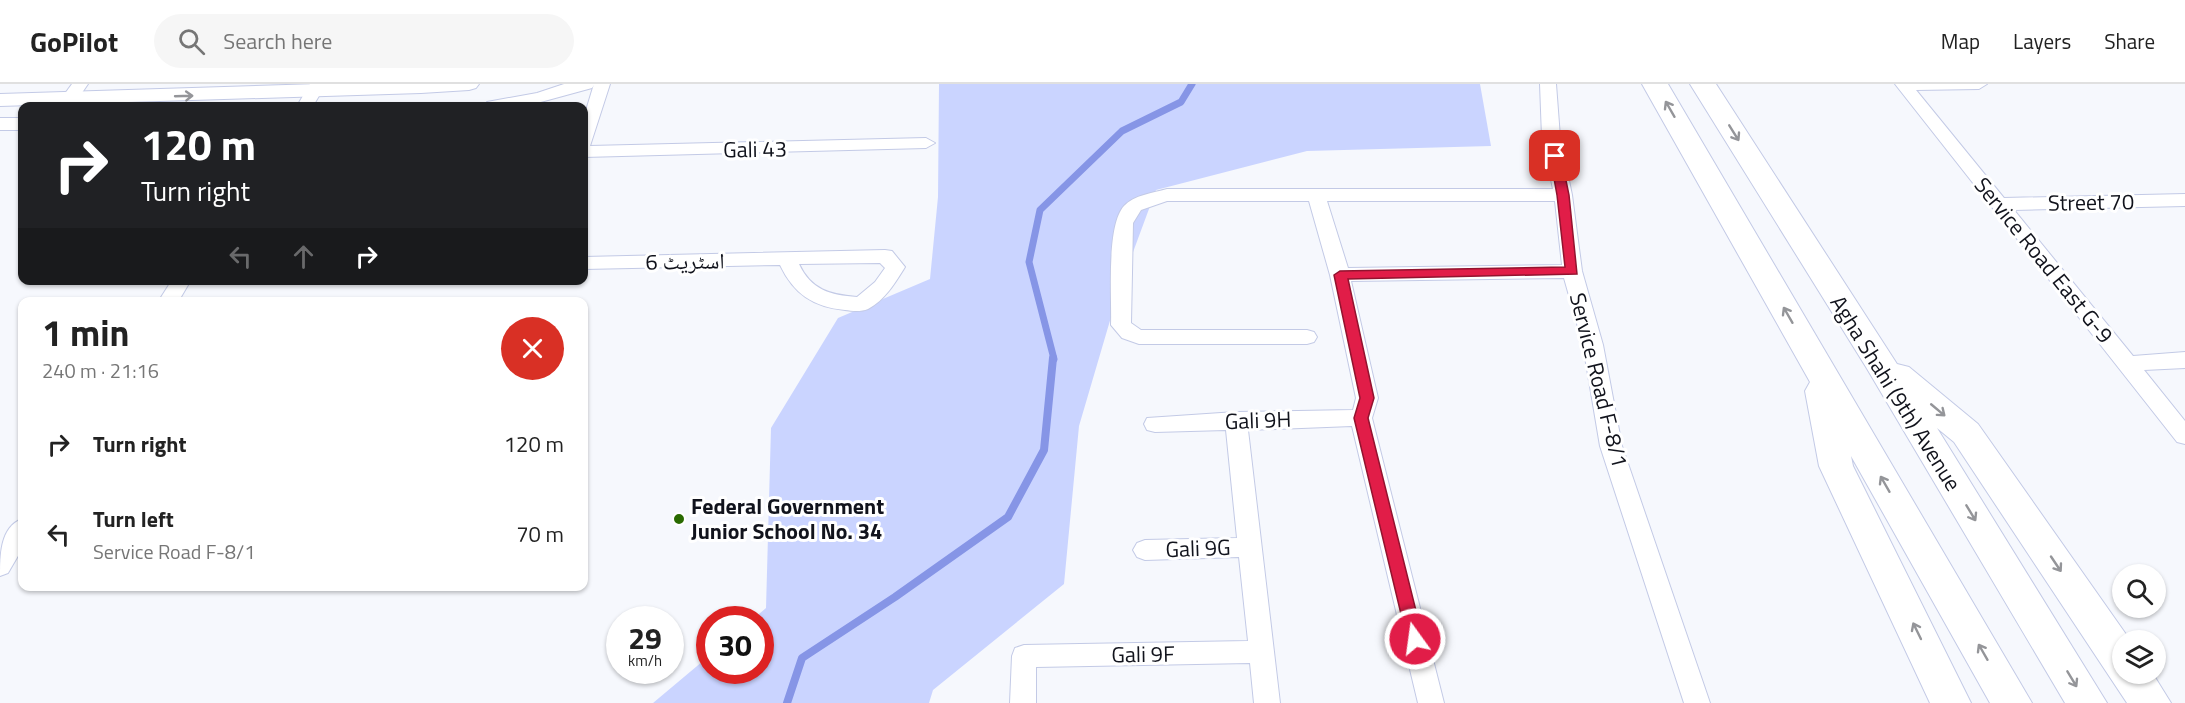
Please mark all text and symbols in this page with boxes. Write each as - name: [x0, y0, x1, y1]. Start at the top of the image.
- search box: [154, 14, 574, 68]
- text: GoPilot: [30, 20, 118, 63]
- text: Search here: [223, 24, 332, 58]
- icon: search: [175, 25, 208, 58]
- text: Map: [1941, 25, 1980, 57]
- text: Layers: [2013, 25, 2071, 57]
- text: Share: [2104, 25, 2155, 57]
- one-way arrow: [174, 90, 194, 101]
- one-way arrow: [1663, 101, 1675, 118]
- text: 120 m: [141, 112, 256, 176]
- one-way arrow: [1728, 125, 1741, 142]
- icon: right: [42, 126, 120, 204]
- pin: [1529, 130, 1580, 181]
- street label: Gali 43: [723, 131, 787, 167]
- icon: arrive: [1538, 139, 1571, 172]
- street label: Service Road East G-9: [1966, 169, 2122, 351]
- text: Turn right: [141, 170, 250, 211]
- street label: Street 70: [2048, 184, 2134, 220]
- icon: left: [224, 240, 257, 273]
- icon: ahead: [287, 240, 320, 273]
- icon: right: [350, 240, 383, 273]
- street label: اسٹریٹ 6: [645, 243, 725, 279]
- street label: Service Road F-8/1: [1561, 289, 1637, 471]
- street label: Agha Shahi (9th) Avenue: [1822, 289, 1970, 497]
- text: 1 min: [42, 305, 129, 360]
- one-way arrow: [1782, 307, 1794, 324]
- button: close: [501, 317, 564, 380]
- text: 240 m · 21:16: [42, 355, 159, 386]
- street label: Gali 9H: [1224, 402, 1292, 438]
- one-way arrow: [1930, 403, 1945, 417]
- text: Turn right: [93, 427, 187, 461]
- text: 120 m: [504, 427, 564, 461]
- icon: right: [42, 428, 75, 461]
- one-way arrow: [1879, 476, 1891, 493]
- place label: Federal Government Junior School No. 34: [691, 489, 884, 548]
- text: Turn left: [93, 502, 174, 536]
- one-way arrow: [1965, 504, 1977, 521]
- marker: Federal Government Junior School No. 34: [672, 512, 686, 526]
- text: 70 m: [516, 517, 564, 551]
- icon: left: [42, 518, 75, 551]
- street label: Gali 9G: [1165, 530, 1231, 566]
- text: Service Road F-8/1: [93, 536, 256, 567]
- one-way arrow: [2050, 555, 2062, 572]
- map controls: [2112, 564, 2166, 684]
- button: search: [2112, 564, 2166, 618]
- speed limit sign: 30: [696, 606, 774, 684]
- position arrow: [1383, 607, 1447, 671]
- text: 29: [628, 615, 662, 661]
- one-way arrow: [1910, 623, 1922, 641]
- button: layers: [2112, 630, 2166, 684]
- street label: Gali 9F: [1111, 636, 1175, 672]
- one-way arrow: [1977, 644, 1989, 661]
- text: km/h: [628, 649, 662, 672]
- one-way arrow: [2067, 670, 2079, 687]

